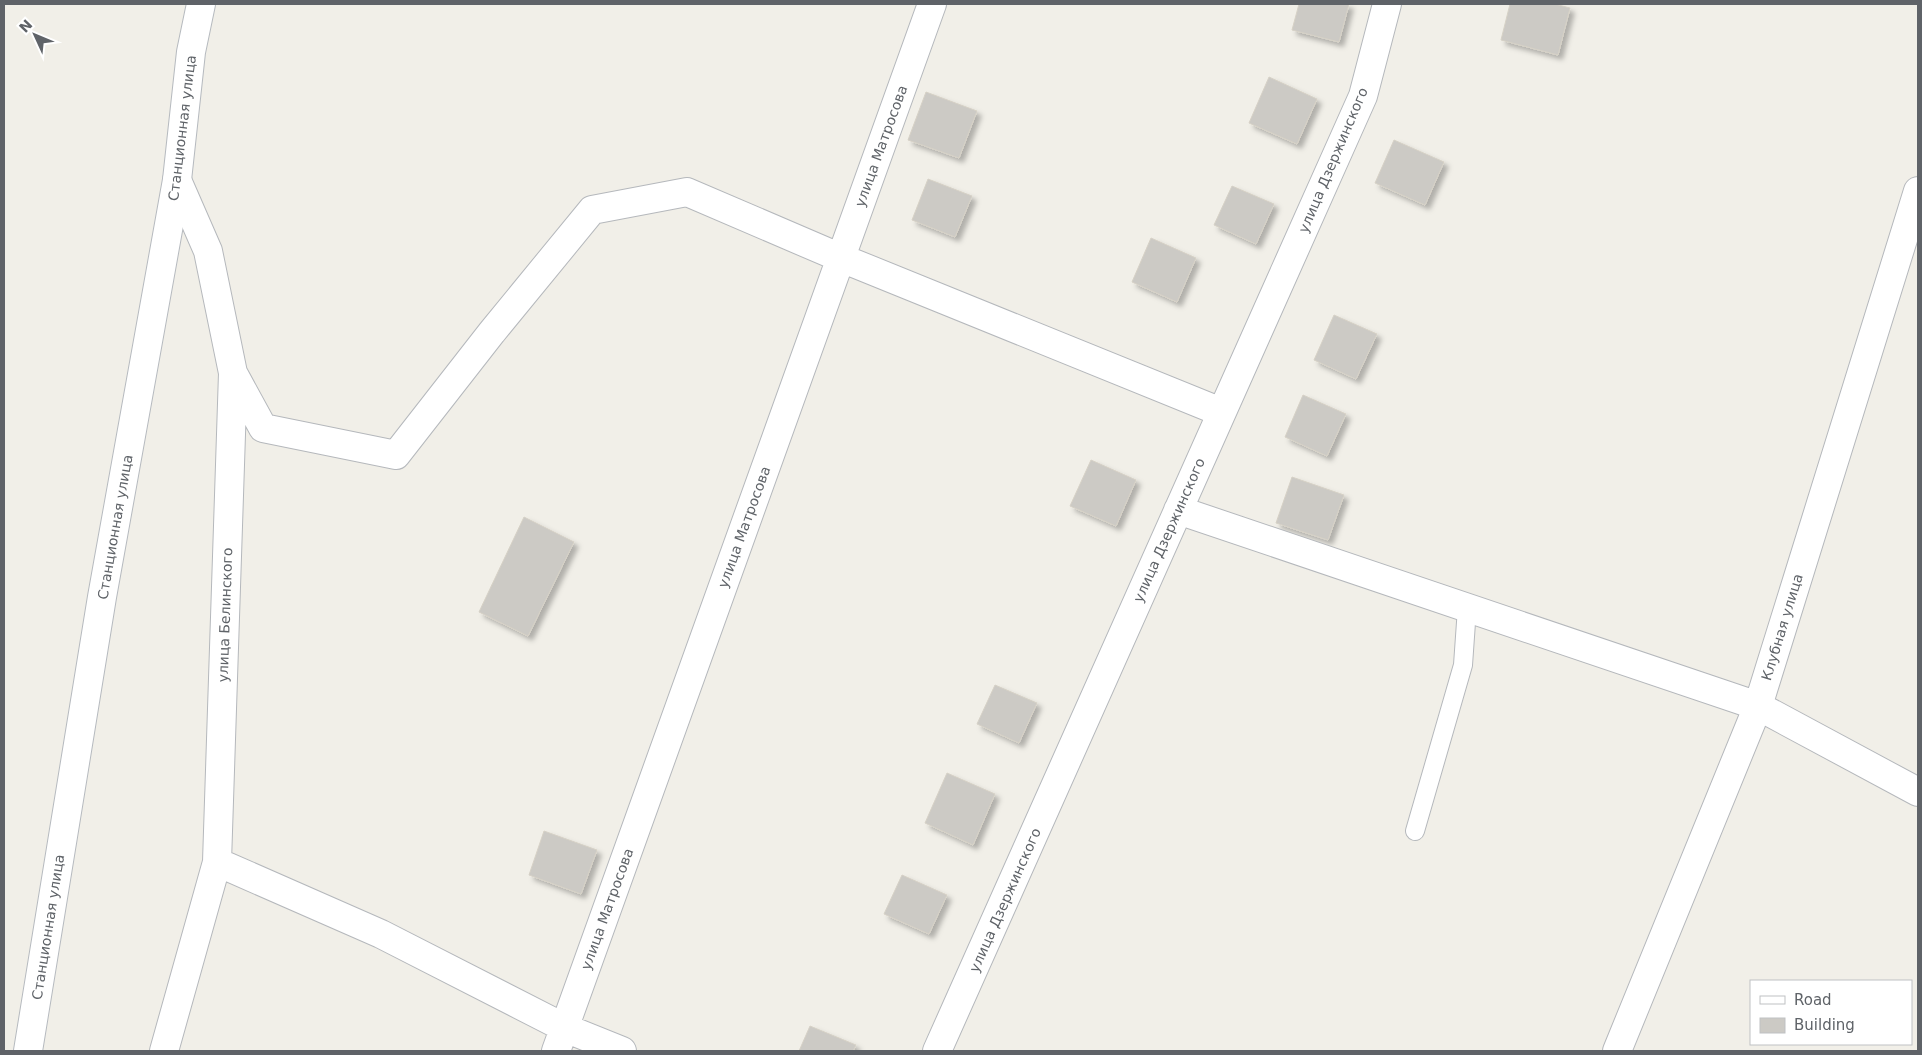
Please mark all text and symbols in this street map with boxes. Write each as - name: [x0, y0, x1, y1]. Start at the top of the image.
- north arrow: [10, 10, 60, 60]
- text: N: [16, 16, 35, 36]
- street label: Станционная улица: [165, 54, 199, 202]
- street label: улица Матросова: [852, 83, 910, 209]
- street label: улица Дзержинского: [1295, 85, 1371, 235]
- street label: Станционная улица: [94, 453, 136, 601]
- street label: улица Дзержинского: [1130, 455, 1208, 605]
- street label: улица Матросова: [715, 464, 773, 590]
- street label: улица Белинского: [215, 547, 235, 683]
- street label: Клубная улица: [1758, 572, 1806, 682]
- street label: улица Дзержинского: [966, 825, 1044, 975]
- street label: улица Матросова: [578, 846, 636, 972]
- street label: Станционная улица: [29, 853, 67, 1001]
- legend: [1750, 980, 1912, 1045]
- text: Road: [1794, 991, 1832, 1009]
- text: Building: [1794, 1016, 1855, 1034]

